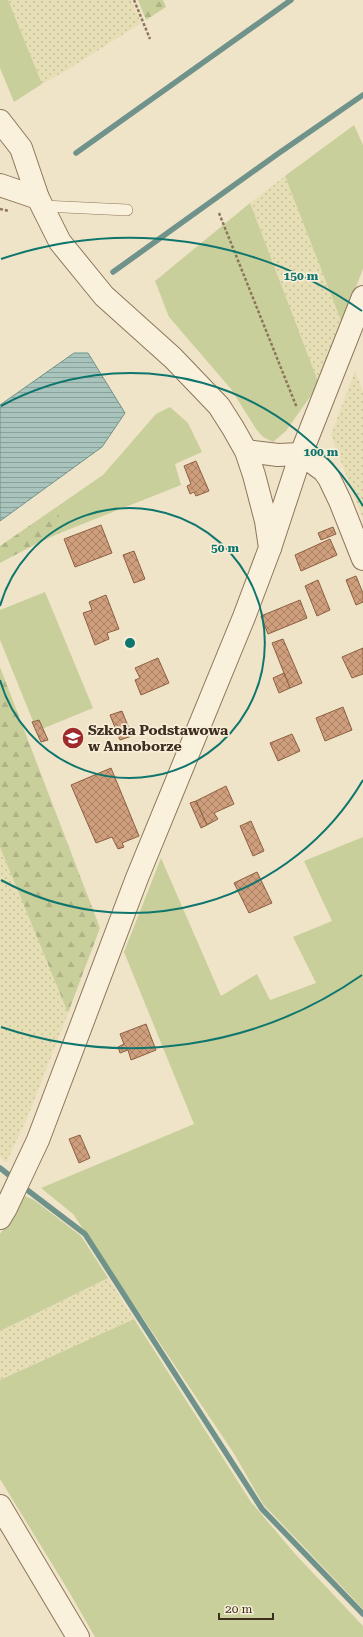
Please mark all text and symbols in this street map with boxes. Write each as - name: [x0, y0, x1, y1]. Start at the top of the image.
- text: 150 m: [284, 269, 319, 283]
- text: 100 m: [304, 445, 339, 459]
- text: 50 m: [211, 541, 239, 555]
- centre of rings: [123, 636, 137, 650]
- place label: Szkoła Podstawowa w Annoborze: [88, 722, 229, 754]
- school or university icon: Szkoła Podstawowa w Annoborze: [60, 725, 86, 751]
- scale bar: [219, 1595, 273, 1621]
- text: 20 m: [225, 1602, 252, 1616]

